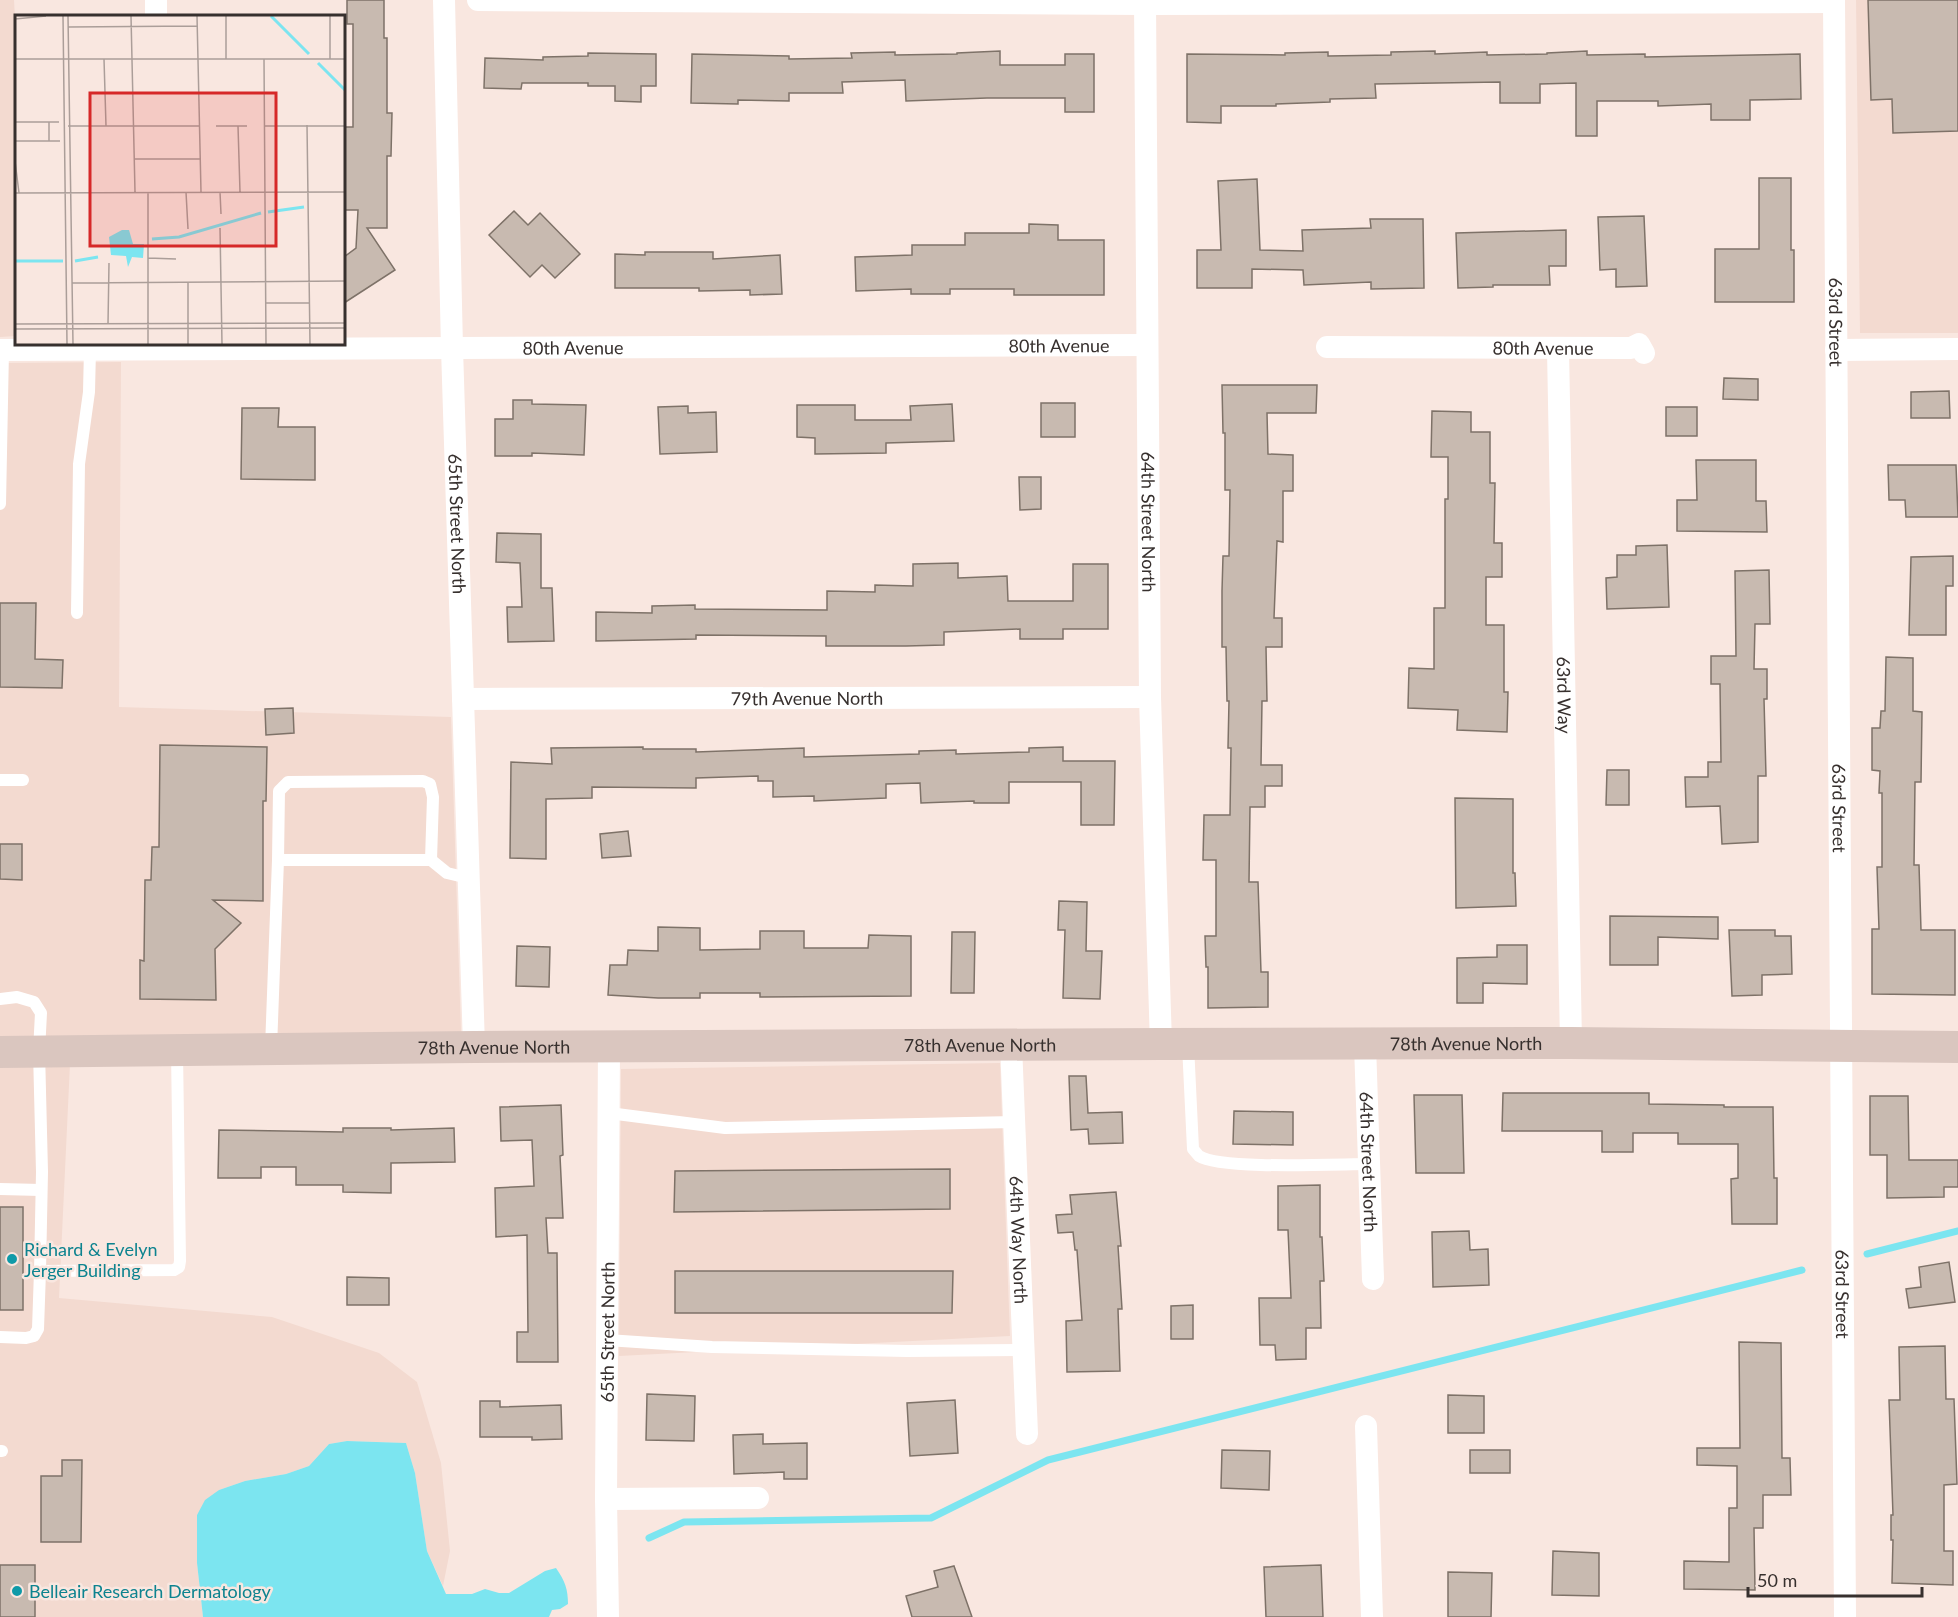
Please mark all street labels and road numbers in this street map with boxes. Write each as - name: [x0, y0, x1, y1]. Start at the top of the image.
- street label: 63rd Street: [1825, 277, 1847, 367]
- street label: 80th Avenue: [1008, 334, 1110, 357]
- street label: 80th Avenue: [522, 336, 624, 359]
- street label: 80th Avenue: [1492, 337, 1594, 359]
- street label: 64th Street North: [1137, 452, 1160, 592]
- street label: 65th Street North: [444, 453, 471, 595]
- street label: 63rd Way: [1553, 656, 1576, 734]
- street label: 79th Avenue North: [731, 687, 883, 709]
- street label: 63rd Street: [1828, 763, 1851, 853]
- street label: 78th Avenue North: [1390, 1032, 1542, 1054]
- street label: 78th Avenue North: [904, 1033, 1056, 1056]
- street label: 78th Avenue North: [418, 1036, 570, 1059]
- street label: 64th Street North: [1356, 1091, 1382, 1233]
- street label: 64th Way North: [1005, 1175, 1033, 1304]
- street label: 63rd Street: [1831, 1249, 1854, 1339]
- street label: 65th Street North: [596, 1262, 619, 1402]

